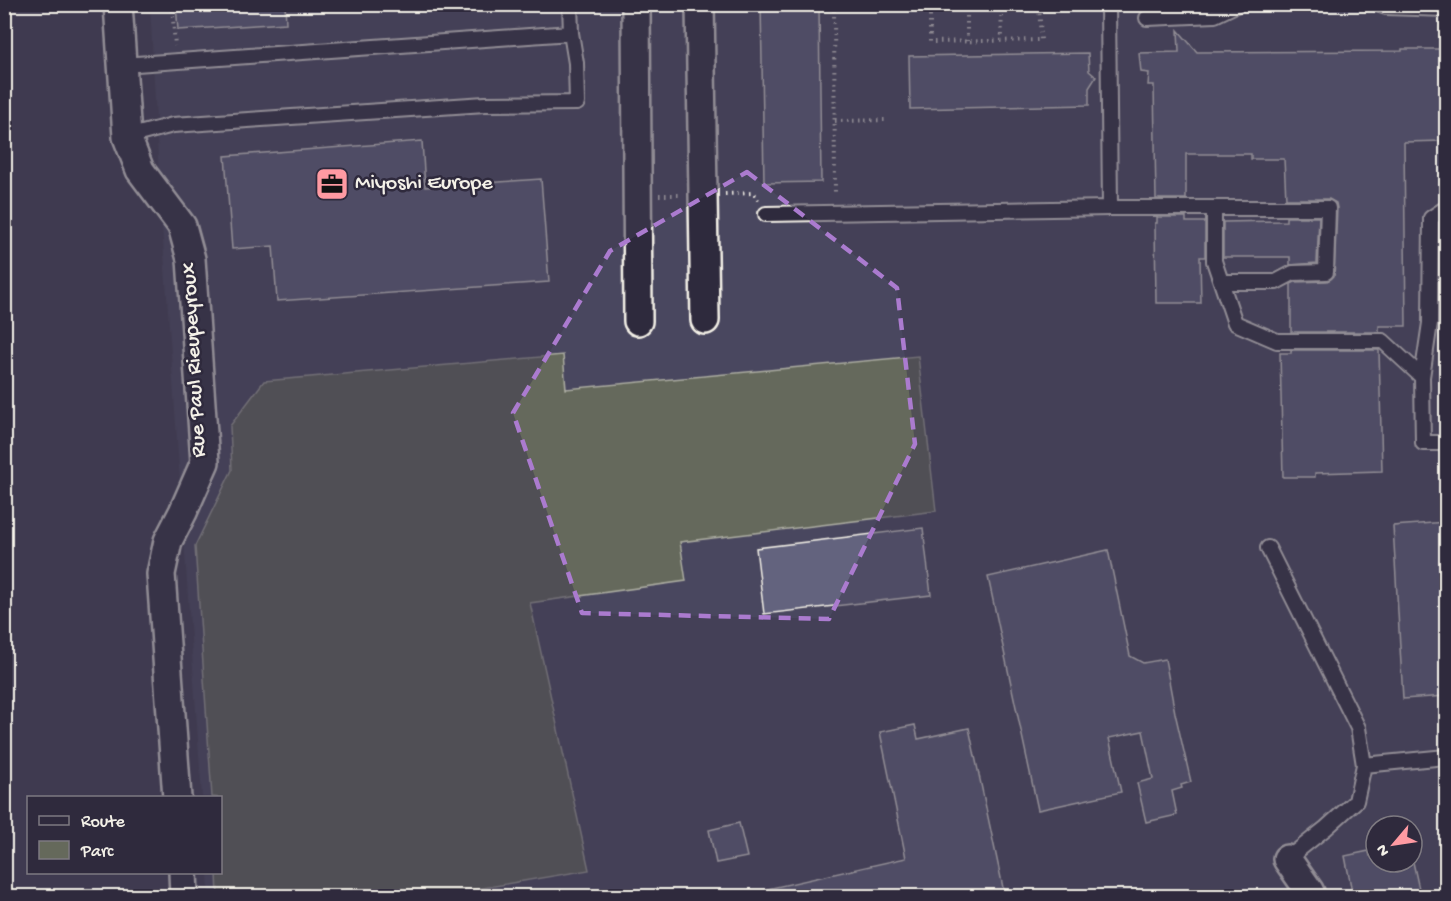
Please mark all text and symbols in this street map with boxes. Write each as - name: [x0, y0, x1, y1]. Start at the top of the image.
- office icon: Miyoshi Europe: [314, 166, 350, 202]
- place label: Miyoshi Europe: [355, 171, 493, 197]
- street label: Rue Paul Rieupeyroux: [177, 261, 213, 458]
- legend: [27, 796, 222, 874]
- text: Route: [81, 812, 126, 833]
- north arrow: [1364, 814, 1424, 874]
- text: N: [1373, 840, 1395, 859]
- text: Parc: [80, 842, 114, 863]

